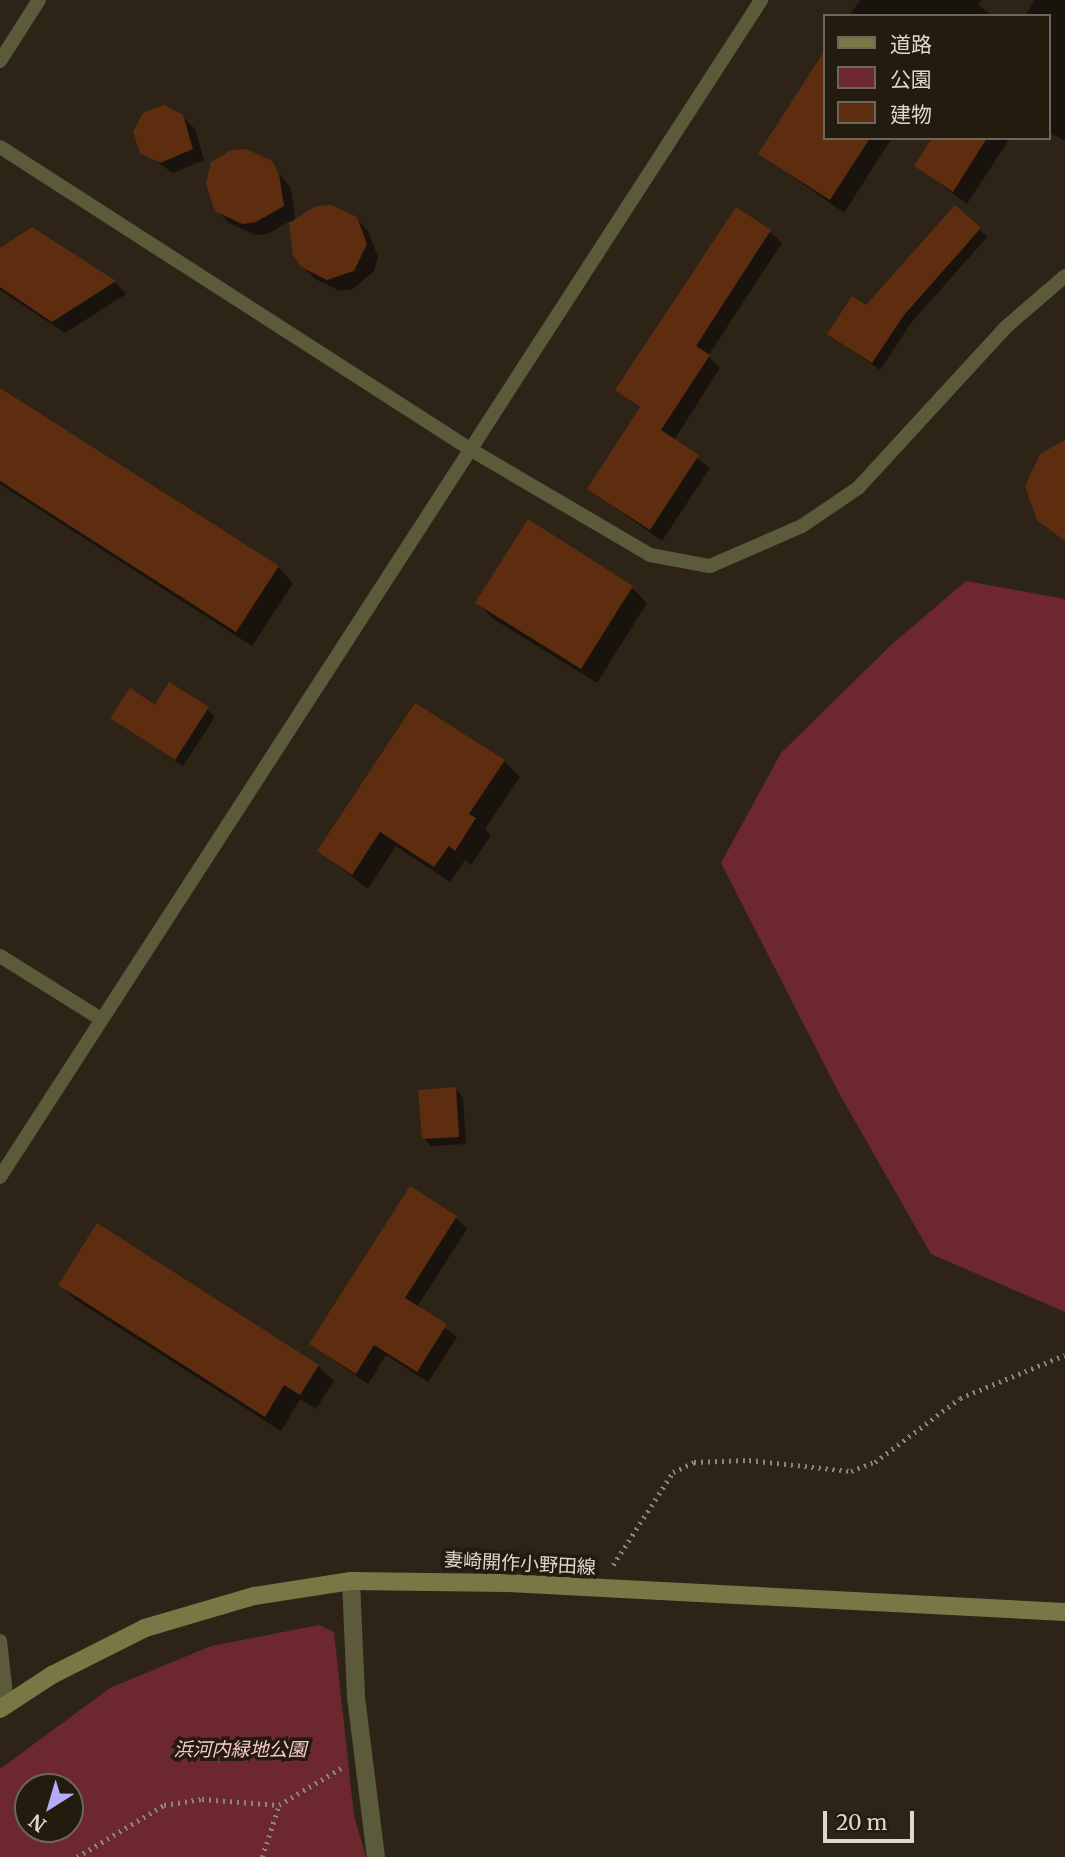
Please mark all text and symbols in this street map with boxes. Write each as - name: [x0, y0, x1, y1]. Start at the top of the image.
- legend: [824, 14, 1051, 140]
- text: 道路: [890, 31, 932, 58]
- text: 公園: [890, 66, 932, 93]
- text: 建物: [890, 101, 932, 128]
- street label: 妻崎開作小野田線: [444, 1549, 596, 1579]
- park label: 浜河内緑地公園: [174, 1739, 306, 1761]
- north arrow: [14, 1773, 84, 1843]
- scale bar: [827, 1798, 918, 1842]
- text: N: [24, 1809, 51, 1837]
- text: 20 m: [836, 1809, 887, 1836]

